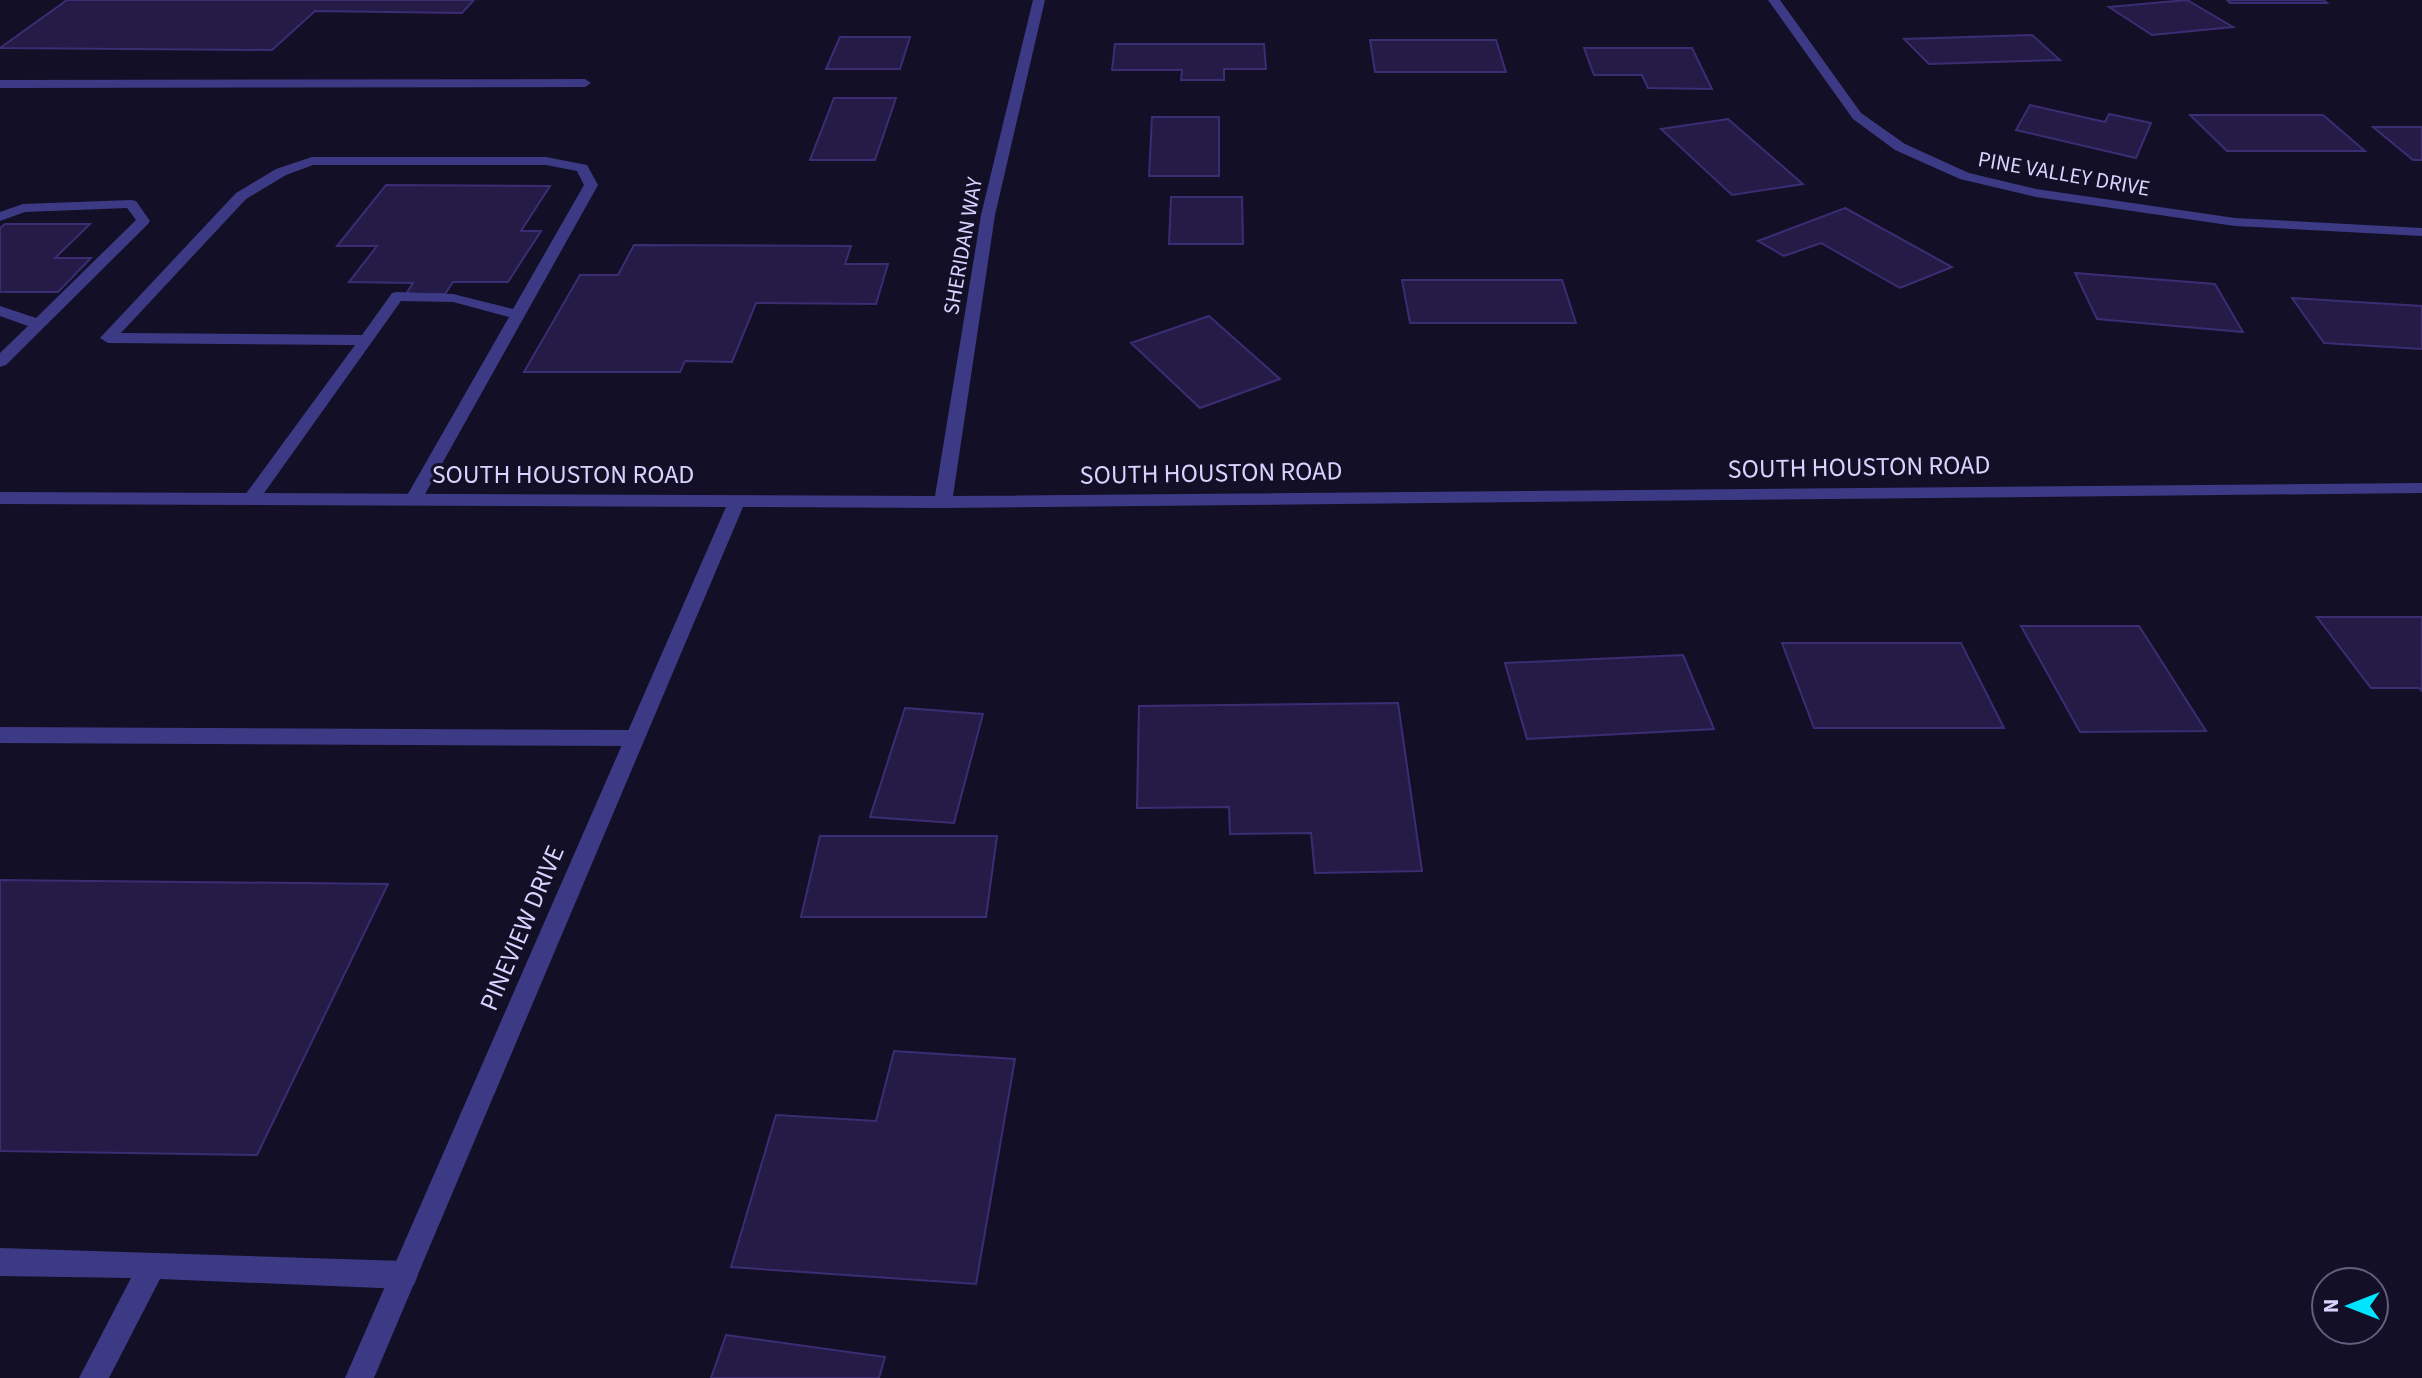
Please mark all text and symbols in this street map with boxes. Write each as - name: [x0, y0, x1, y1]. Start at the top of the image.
- street label: PINE VALLEY DRIVE: [1976, 143, 2152, 205]
- street label: SHERIDAN WAY: [935, 174, 991, 317]
- street label: SOUTH HOUSTON ROAD: [1727, 446, 1991, 488]
- street label: SOUTH HOUSTON ROAD: [1079, 452, 1343, 494]
- street label: SOUTH HOUSTON ROAD: [432, 456, 694, 493]
- street label: PINEVIEW DRIVE: [471, 840, 573, 1016]
- north arrow: [2310, 1266, 2390, 1346]
- text: N: [2315, 1299, 2347, 1313]

